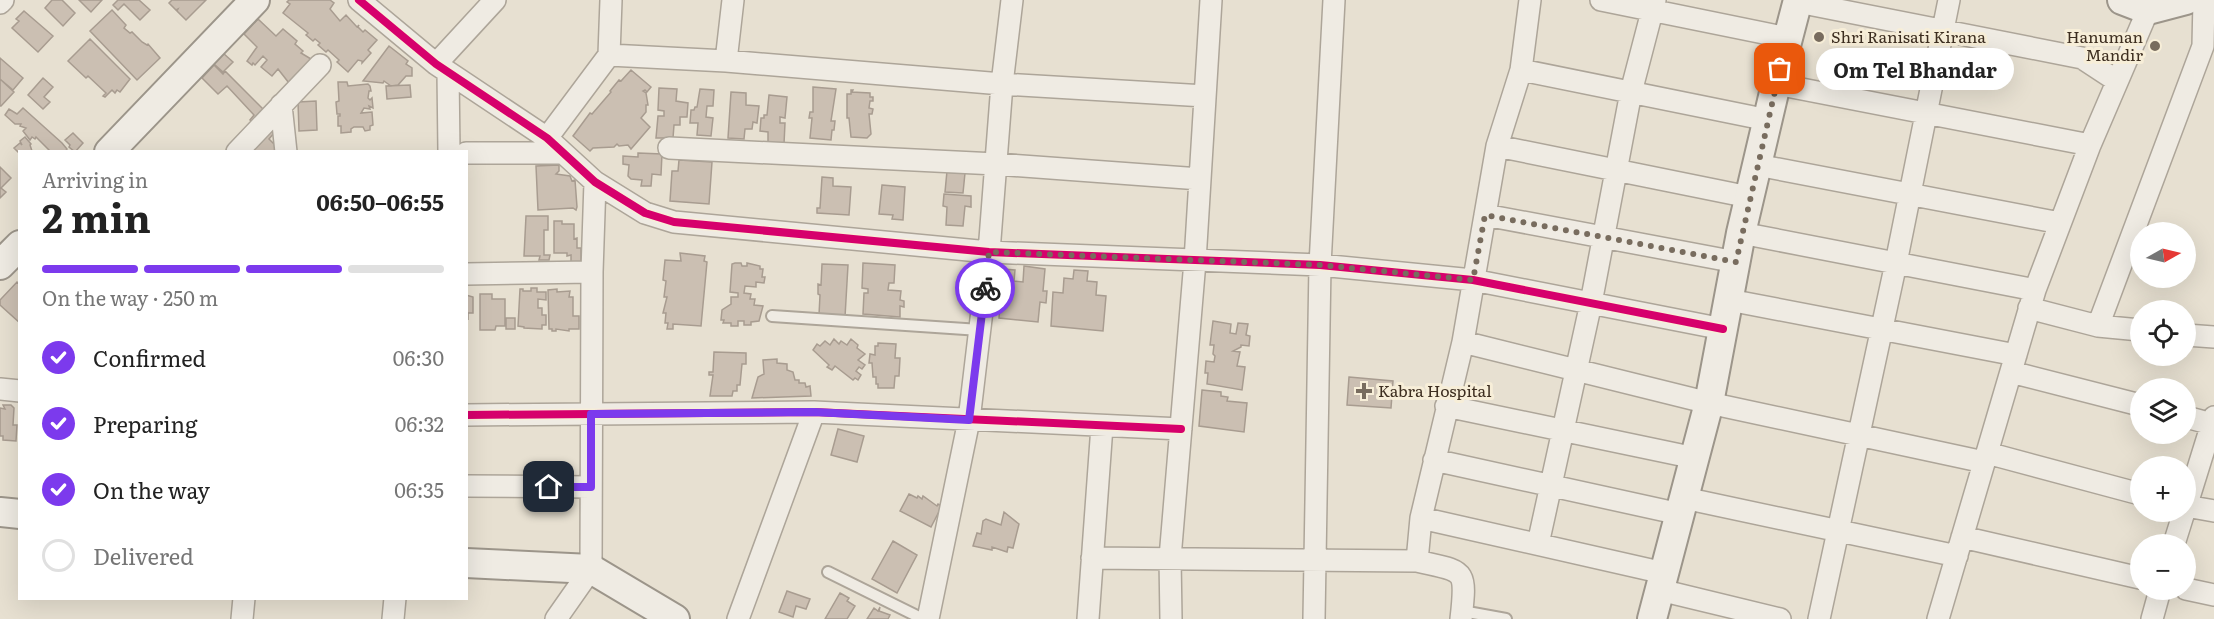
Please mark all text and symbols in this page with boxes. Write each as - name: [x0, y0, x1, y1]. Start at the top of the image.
- place label: Shri Ranisati Kirana: [1831, 24, 1986, 48]
- place label: Hanuman Mandir: [2066, 24, 2143, 66]
- marker: Shri Ranisati Kirana: [1812, 30, 1826, 44]
- marker: Hanuman Mandir: [2148, 39, 2162, 53]
- pin: [1754, 43, 1805, 94]
- callout: Om Tel Bhandar: [1816, 48, 2014, 90]
- icon: bag: [1763, 52, 1796, 85]
- text: Om Tel Bhandar: [1833, 54, 1997, 84]
- text: Arriving in: [42, 164, 148, 194]
- text: 06:50–06:55: [316, 185, 444, 218]
- text: 2 min: [42, 187, 151, 245]
- north arrow: [2130, 222, 2196, 288]
- map controls: [2130, 222, 2196, 600]
- courier: [955, 258, 1015, 318]
- icon: bike: [969, 272, 1002, 305]
- text: On the way · 250 m: [42, 282, 218, 312]
- button: locate: [2130, 300, 2196, 366]
- icon: check: [42, 341, 75, 374]
- text: Confirmed: [93, 341, 206, 374]
- text: 06:30: [393, 342, 444, 372]
- place label: Kabra Hospital: [1378, 378, 1492, 402]
- button: layers: [2130, 378, 2196, 444]
- marker: Kabra Hospital: [1355, 382, 1373, 400]
- icon: check: [42, 407, 75, 440]
- text: Preparing: [93, 407, 197, 440]
- text: 06:32: [395, 408, 444, 438]
- button: +: [2130, 456, 2196, 522]
- pin: [523, 461, 574, 512]
- icon: home: [532, 470, 565, 503]
- icon: check: [42, 473, 75, 506]
- text: On the way: [93, 473, 210, 506]
- text: 06:35: [394, 474, 444, 504]
- button: −: [2130, 534, 2196, 600]
- text: Delivered: [93, 539, 194, 572]

